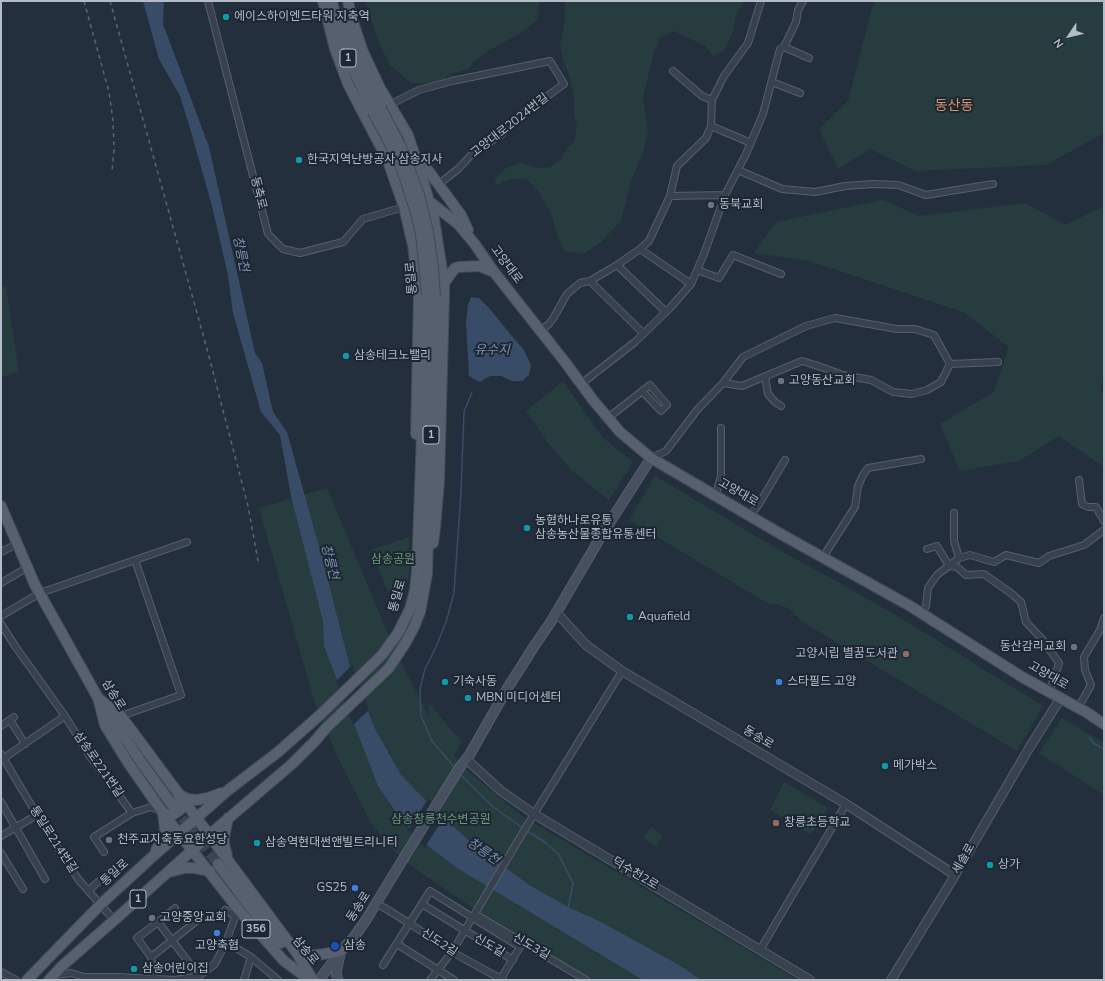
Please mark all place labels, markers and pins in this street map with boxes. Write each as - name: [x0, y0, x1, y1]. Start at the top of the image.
- place label: 에이스하이엔드타워 지축역: [234, 10, 370, 24]
- marker: 에이스하이엔드타워 지축역: [221, 12, 231, 22]
- place label: 한국지역난방공사 삼송지사: [307, 153, 443, 167]
- marker: 한국지역난방공사 삼송지사: [294, 155, 304, 165]
- place label: 동북교회: [719, 198, 763, 212]
- marker: 동북교회: [706, 200, 716, 210]
- place label: 삼송테크노밸리: [354, 349, 431, 363]
- marker: 삼송테크노밸리: [341, 351, 351, 361]
- place label: 고양동산교회: [789, 374, 855, 388]
- marker: 고양동산교회: [776, 376, 786, 386]
- place label: 농협하나로유통 삼송농산물종합유통센터: [535, 514, 656, 542]
- marker: 농협하나로유통 삼송농산물종합유통센터: [522, 523, 532, 533]
- place label: Aquafield: [638, 610, 690, 624]
- marker: Aquafield: [625, 612, 635, 622]
- place label: 동산감리교회: [1000, 640, 1066, 654]
- marker: 동산감리교회: [1069, 642, 1079, 652]
- place label: 고양시립 별꿈도서관: [796, 647, 898, 661]
- marker: 고양시립 별꿈도서관: [901, 649, 911, 659]
- place label: 기숙사동: [453, 675, 497, 689]
- place label: 스타필드 고양: [787, 675, 856, 689]
- marker: 기숙사동: [440, 677, 450, 687]
- marker: 스타필드 고양: [774, 677, 784, 687]
- place label: MBN 미디어센터: [476, 691, 562, 705]
- marker: MBN 미디어센터: [463, 693, 473, 703]
- place label: 메가박스: [893, 759, 937, 773]
- marker: 메가박스: [880, 761, 890, 771]
- place label: 창릉초등학교: [784, 816, 850, 830]
- marker: 창릉초등학교: [771, 818, 781, 828]
- place label: 천주교지축동요한성당: [117, 833, 227, 847]
- marker: 천주교지축동요한성당: [104, 835, 114, 845]
- place label: 삼송역현대썬앤빌트리니티: [265, 836, 397, 850]
- marker: 삼송역현대썬앤빌트리니티: [252, 838, 262, 848]
- place label: 상가: [998, 858, 1020, 872]
- marker: 상가: [985, 860, 995, 870]
- place label: GS25: [317, 881, 347, 895]
- marker: GS25: [350, 883, 360, 893]
- place label: 고양중앙교회: [160, 911, 226, 925]
- marker: 고양중앙교회: [147, 913, 157, 923]
- marker: 고양축협: [212, 928, 222, 938]
- place label: 고양축협: [195, 939, 239, 953]
- place label: 삼송: [344, 939, 366, 953]
- marker: 삼송: [329, 940, 341, 952]
- place label: 삼송어린이집: [142, 962, 208, 976]
- marker: 삼송어린이집: [129, 964, 139, 974]

